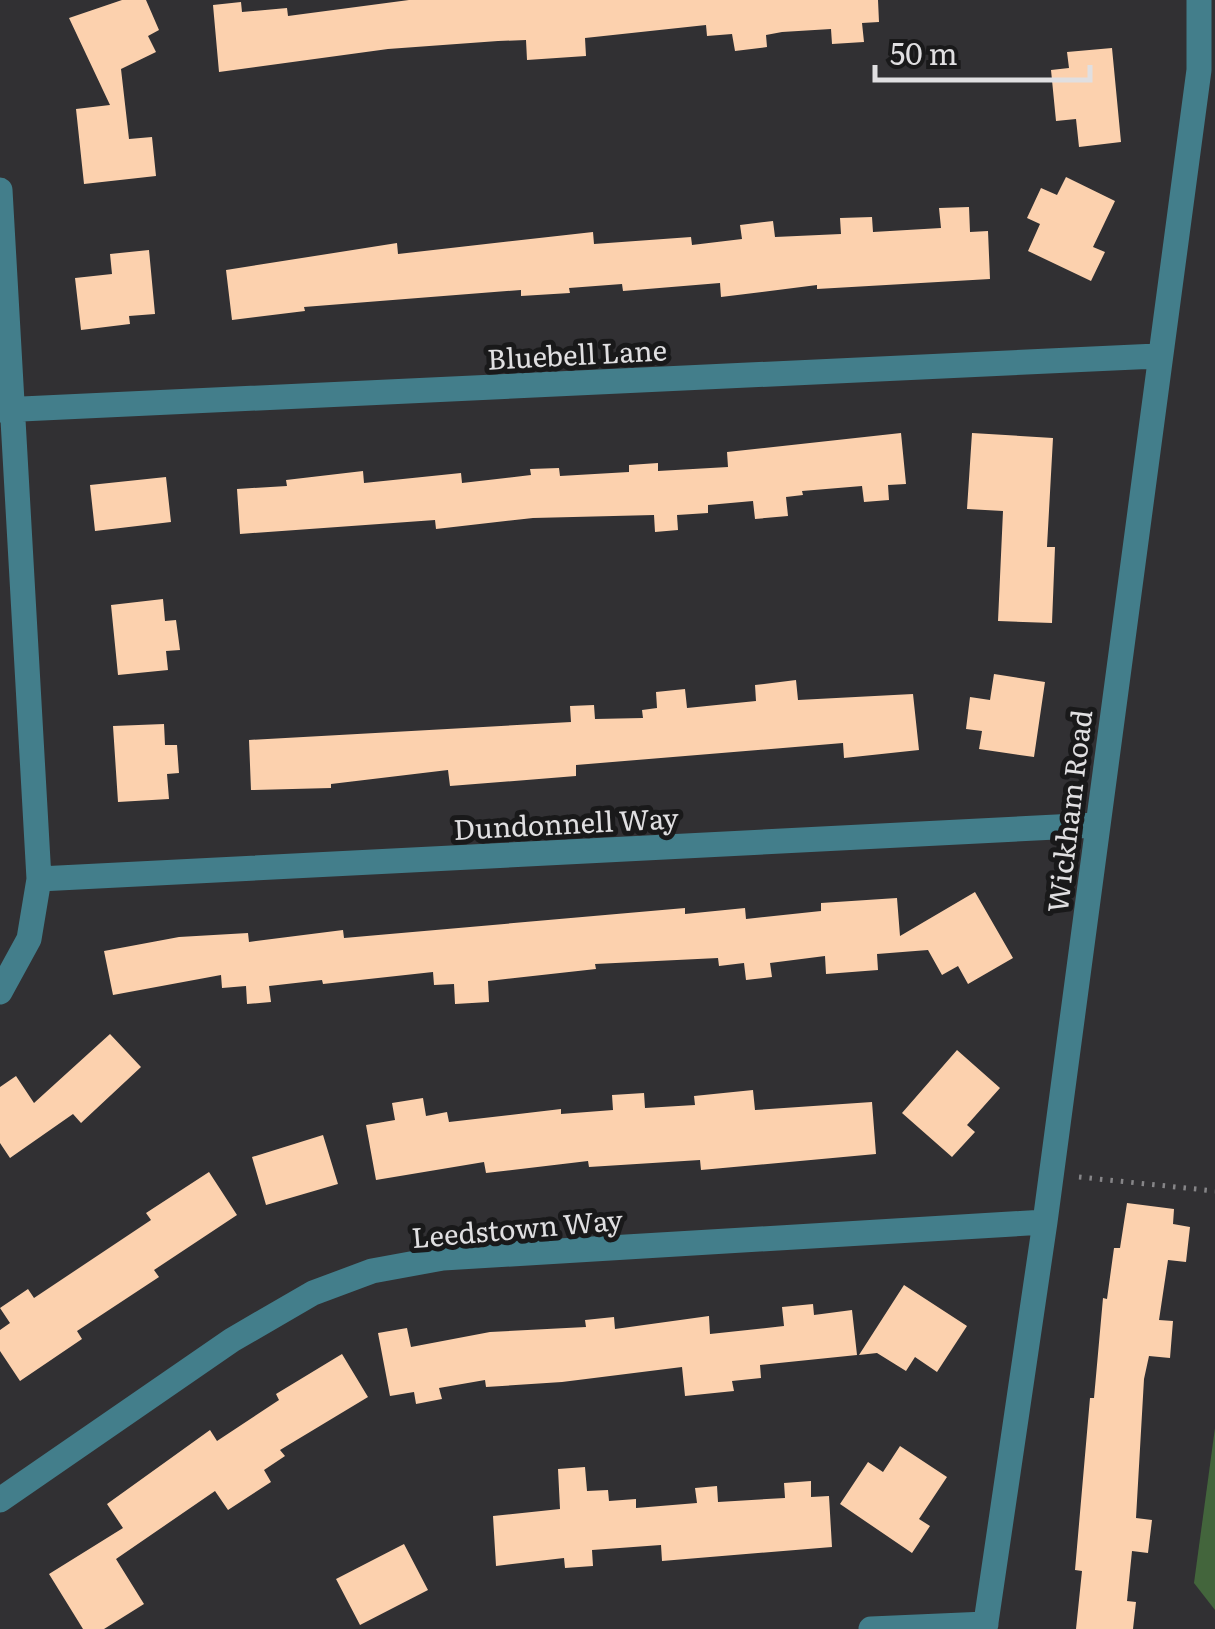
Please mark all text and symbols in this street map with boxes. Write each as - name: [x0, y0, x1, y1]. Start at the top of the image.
- scale bar: [875, 20, 1090, 82]
- text: 50 m: [890, 30, 958, 74]
- street label: Bluebell Lane: [486, 327, 668, 379]
- street label: Wickham Road: [1035, 707, 1101, 915]
- street label: Dundonnell Way: [452, 795, 681, 849]
- street label: Leedstown Way: [410, 1197, 625, 1257]

